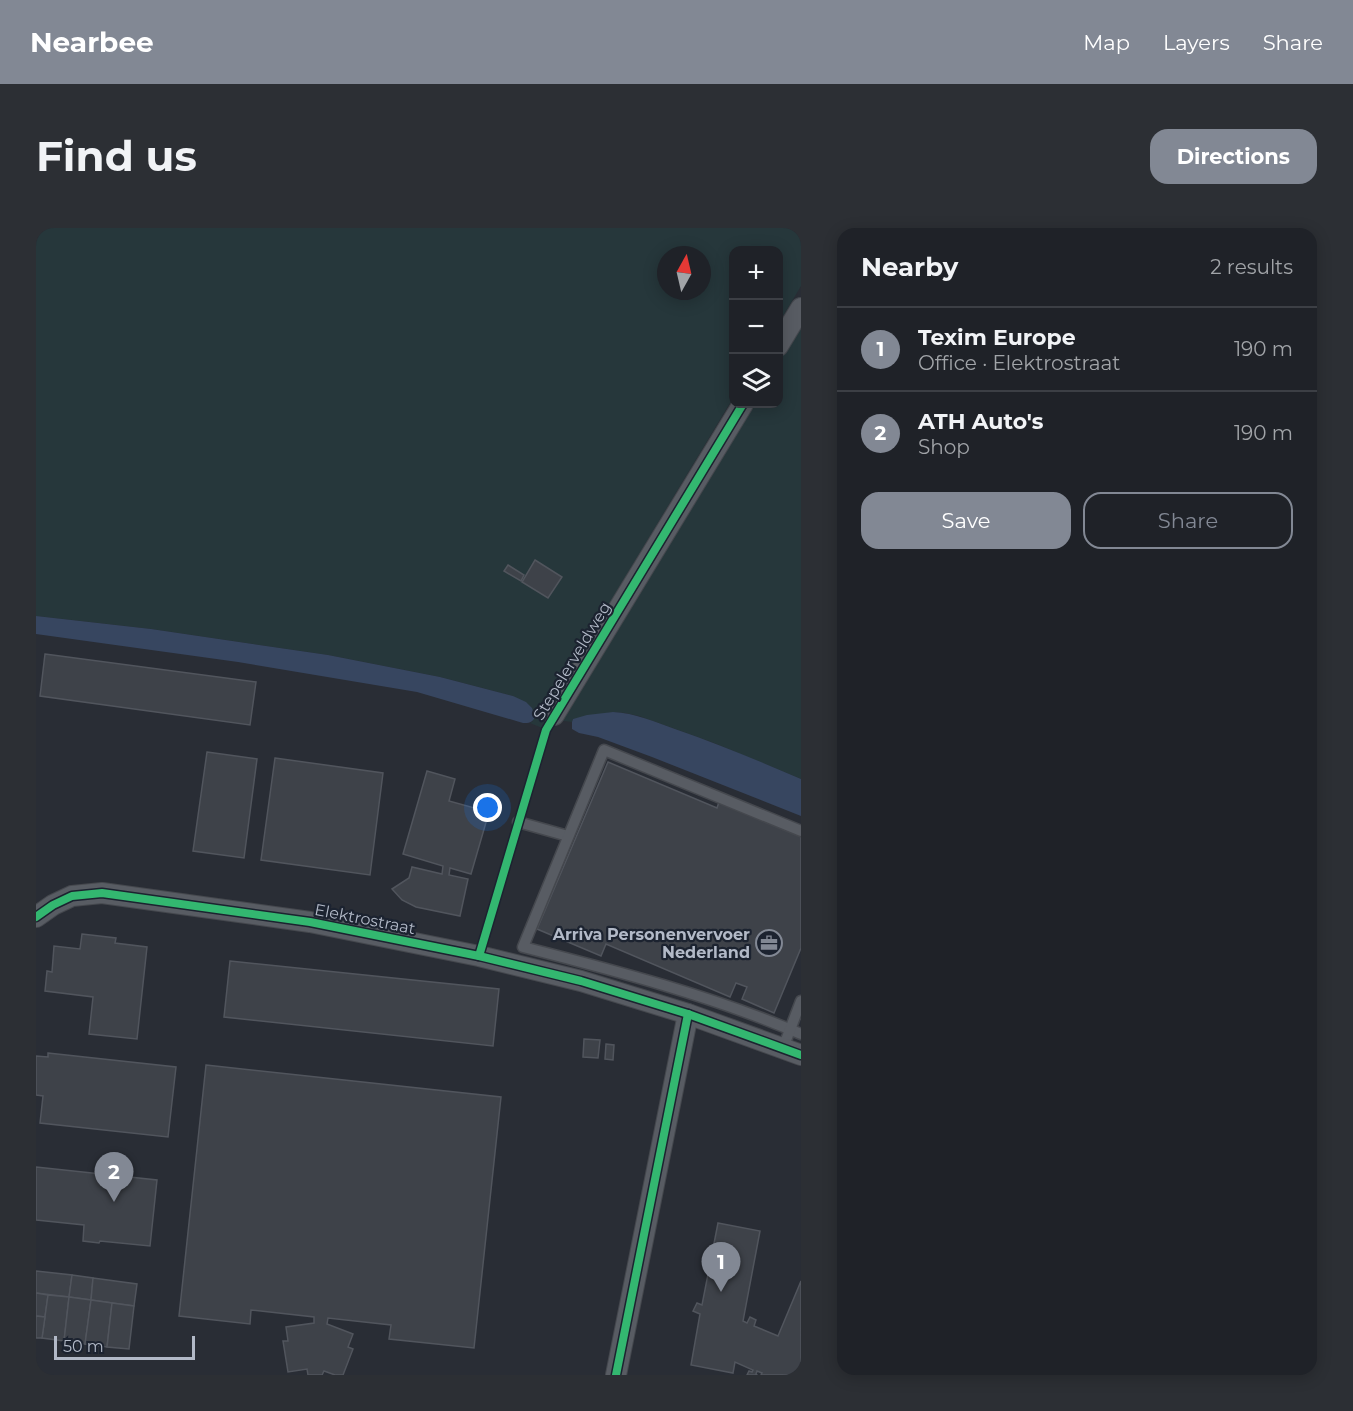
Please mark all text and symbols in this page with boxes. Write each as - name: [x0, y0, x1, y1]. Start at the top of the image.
- text: Nearbee: [30, 25, 154, 59]
- text: Map: [1083, 30, 1130, 55]
- text: Layers: [1163, 30, 1230, 55]
- text: Share: [1263, 30, 1323, 55]
- button: Directions: [1150, 129, 1317, 184]
- text: Find us: [36, 130, 197, 182]
- north arrow: [657, 246, 711, 300]
- map controls: [729, 246, 783, 408]
- button: +: [729, 246, 783, 300]
- text: Nearby: [861, 251, 958, 283]
- text: 2 results: [1210, 255, 1293, 279]
- button: −: [729, 300, 783, 354]
- text: Texim Europe: [918, 324, 1076, 351]
- text: 1: [877, 337, 884, 361]
- text: 190 m: [1234, 337, 1293, 361]
- text: Office · Elektrostraat: [918, 351, 1120, 375]
- button: layers: [729, 354, 783, 408]
- text: ATH Auto's: [918, 408, 1043, 435]
- text: 2: [875, 421, 886, 445]
- text: 190 m: [1234, 421, 1293, 445]
- text: Shop: [918, 435, 970, 459]
- button: Save: [861, 492, 1071, 549]
- button: Share: [1083, 492, 1293, 549]
- street label: Stepelerveldweg: [529, 598, 615, 724]
- your location: [473, 793, 502, 822]
- street label: Elektrostraat: [313, 900, 418, 938]
- place label: Arriva Personenvervoer Nederland: [552, 925, 750, 962]
- office icon: Arriva Personenvervoer Nederland: [754, 928, 784, 958]
- pin: 2: [94, 1152, 134, 1202]
- pin: 1: [702, 1242, 740, 1292]
- scale bar: [54, 1333, 195, 1360]
- text: 50 m: [63, 1337, 104, 1356]

